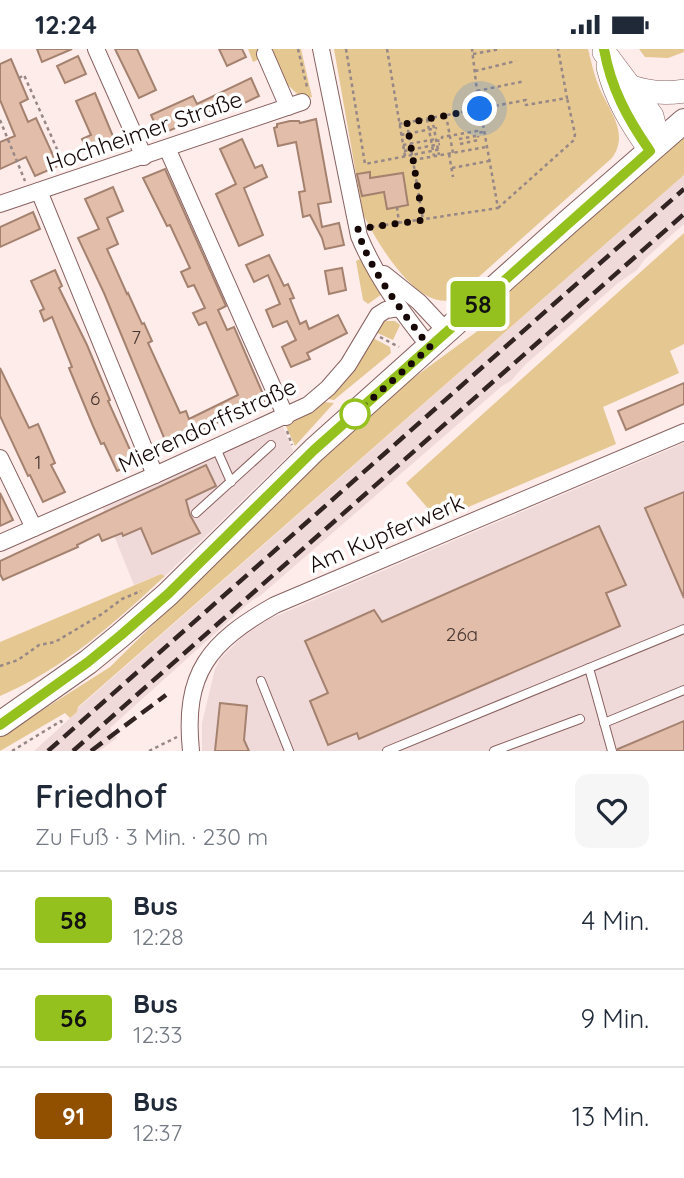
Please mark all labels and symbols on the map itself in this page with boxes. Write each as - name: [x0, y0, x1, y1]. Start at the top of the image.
- street label: Hochheimer Straße: [42, 84, 246, 178]
- your location: [462, 91, 497, 126]
- line badge: 58: [447, 281, 510, 327]
- house number: 7: [131, 325, 141, 349]
- street label: Mierendorffstraße: [113, 371, 301, 479]
- house number: 6: [90, 386, 100, 410]
- unlabelled marker: [340, 399, 370, 429]
- house number: 1: [34, 450, 42, 474]
- street label: Am Kupferwerk: [304, 487, 468, 579]
- house number: 26a: [446, 622, 478, 646]

